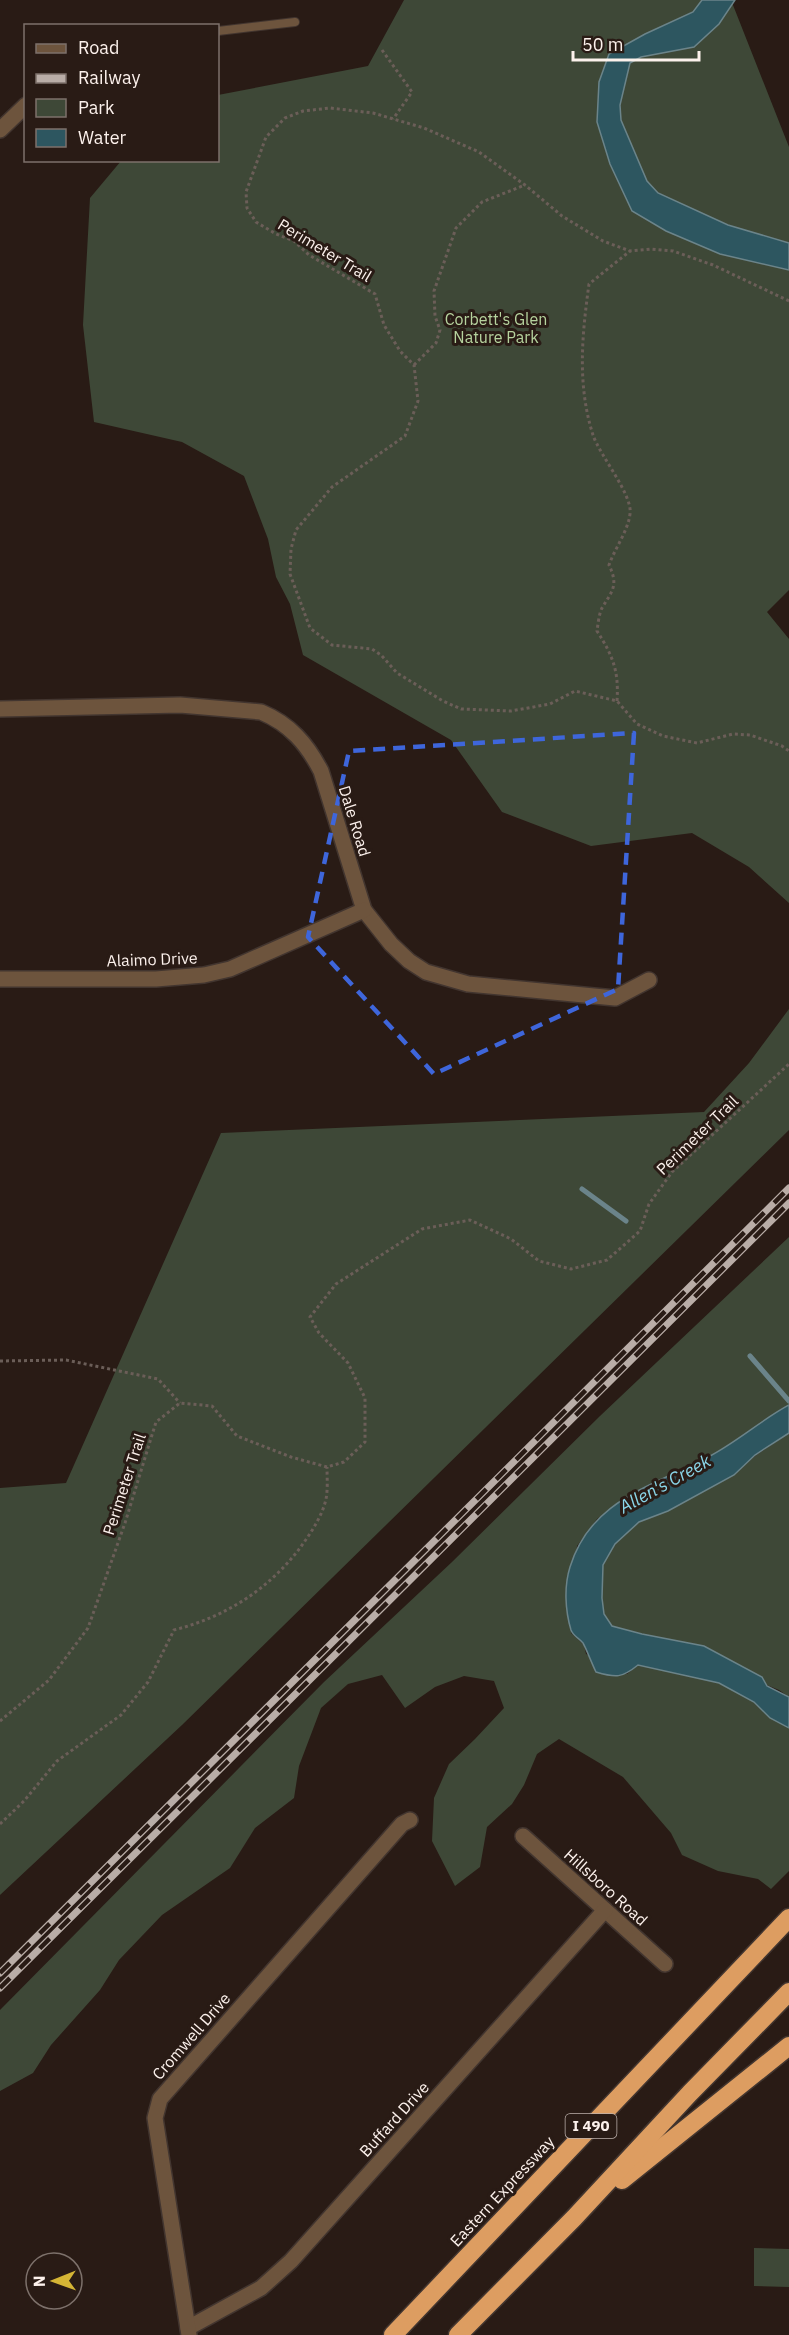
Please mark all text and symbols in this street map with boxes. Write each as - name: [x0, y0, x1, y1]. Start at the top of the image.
- legend: [24, 24, 219, 162]
- scale bar: [573, 24, 699, 62]
- text: 50 m: [582, 33, 624, 56]
- text: Road: [78, 36, 119, 59]
- text: Railway: [78, 66, 140, 89]
- text: Park: [78, 96, 115, 119]
- text: Water: [78, 126, 127, 149]
- street label: Perimeter Trail: [274, 214, 376, 286]
- park label: Corbett's Glen Nature Park: [445, 309, 547, 347]
- street label: Dale Road: [335, 783, 375, 859]
- street label: Alaimo Drive: [106, 947, 198, 971]
- street label: Perimeter Trail: [652, 1091, 742, 1179]
- street label: Perimeter Trail: [98, 1431, 150, 1537]
- water label: Allen's Creek: [614, 1449, 715, 1519]
- street label: Hillsboro Road: [560, 1844, 652, 1930]
- street label: Cromwell Drive: [148, 1988, 234, 2084]
- street label: Buffard Drive: [355, 2077, 433, 2161]
- road number: I 490: [566, 2114, 616, 2138]
- street label: Eastern Expressway: [446, 2132, 558, 2250]
- north arrow: [24, 2251, 84, 2311]
- text: N: [29, 2275, 49, 2287]

